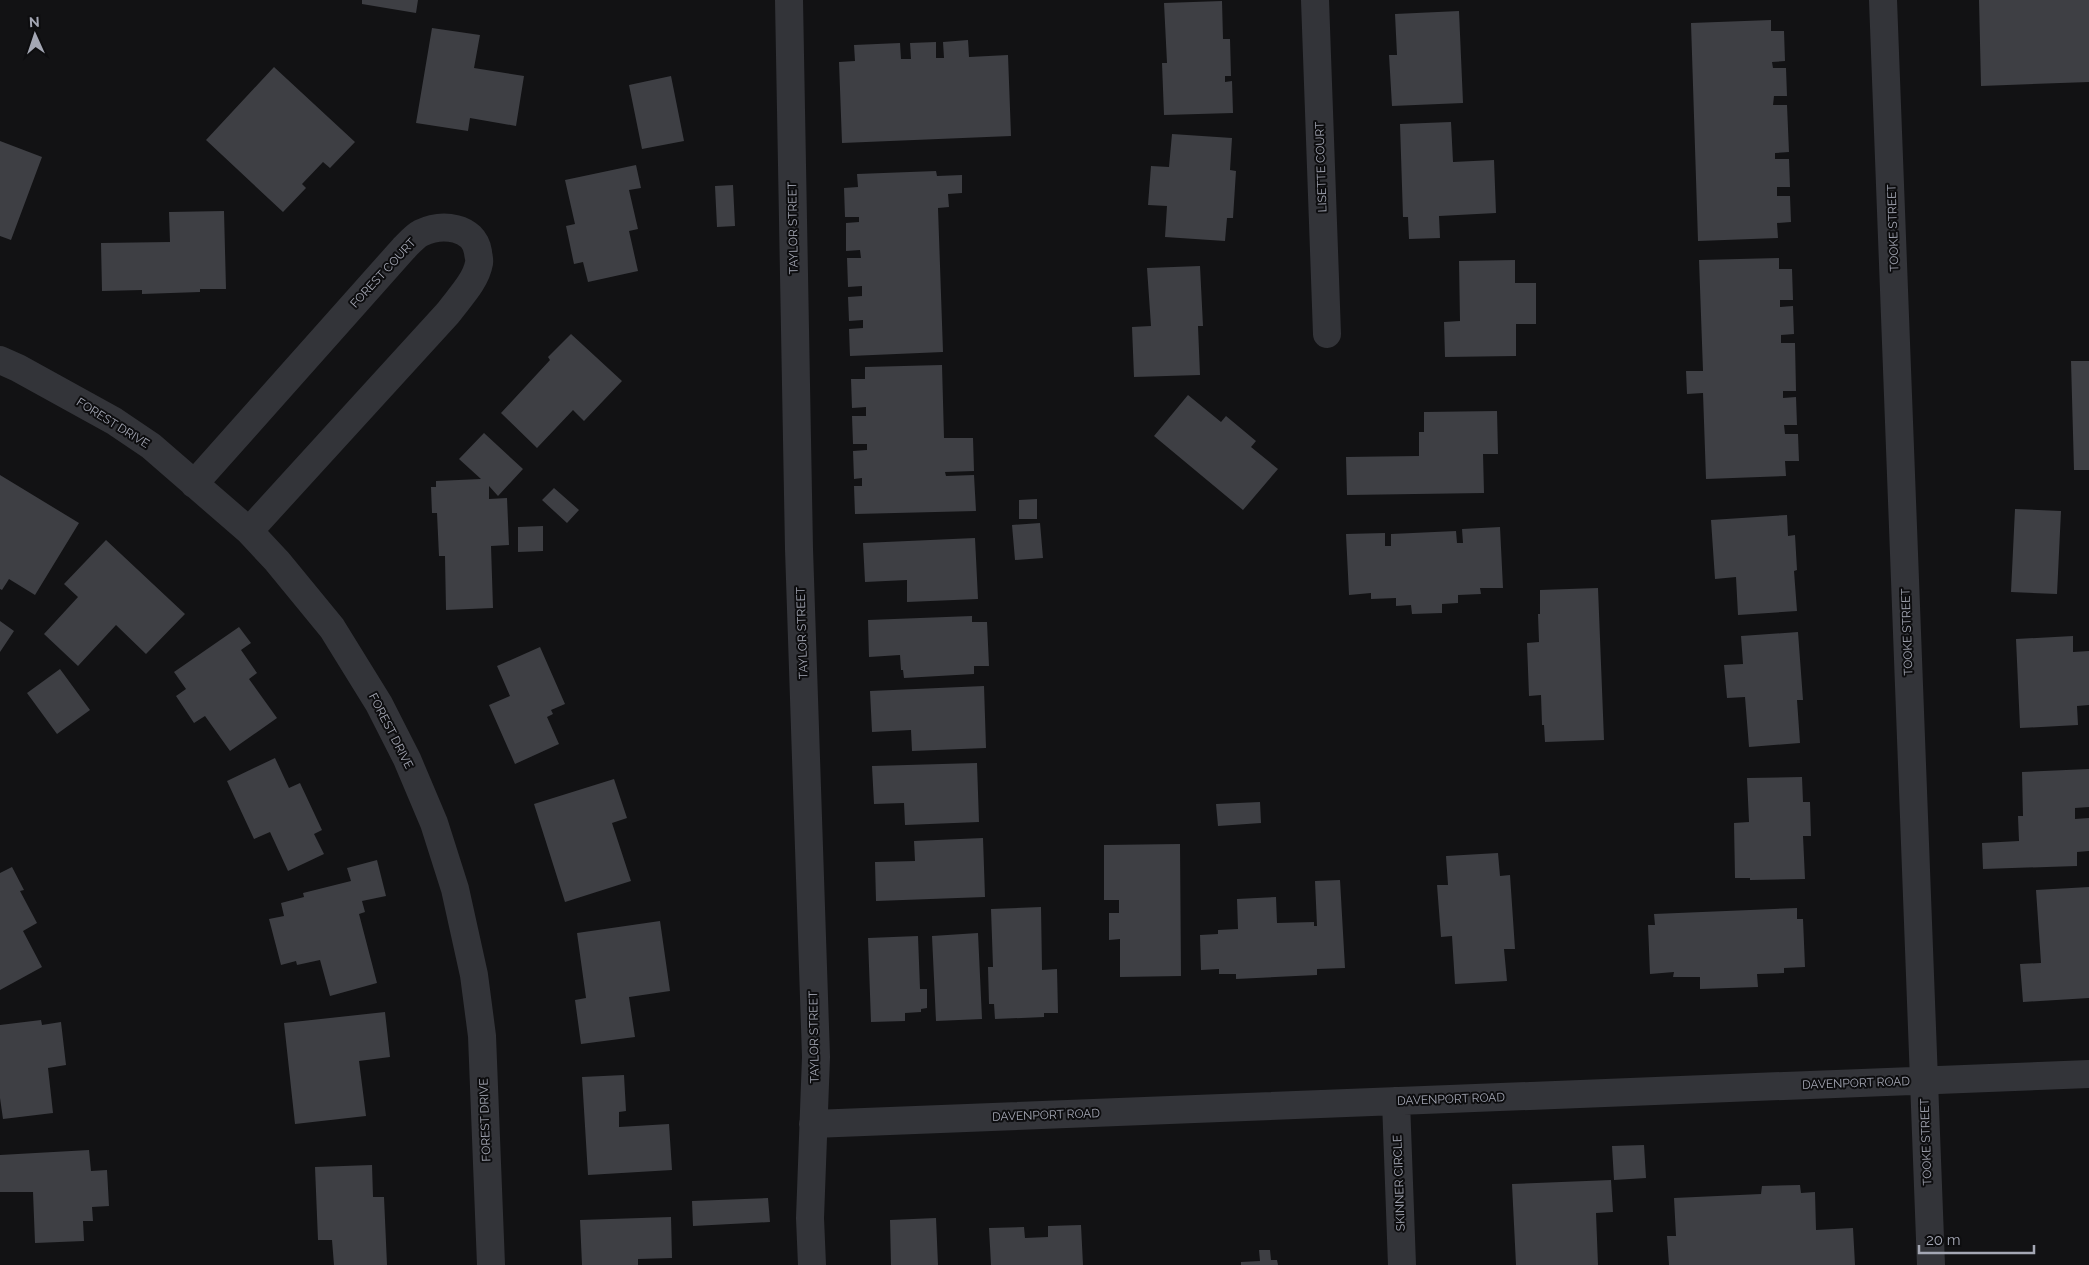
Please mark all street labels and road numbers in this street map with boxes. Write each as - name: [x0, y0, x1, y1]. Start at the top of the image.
- street label: LISETTE COURT: [1312, 121, 1330, 213]
- street label: TAYLOR STREET: [785, 181, 801, 274]
- street label: TOOKE STREET: [1884, 183, 1902, 272]
- street label: FOREST COURT: [347, 235, 419, 311]
- street label: FOREST DRIVE: [74, 395, 152, 451]
- street label: TAYLOR STREET: [793, 586, 811, 679]
- street label: TOOKE STREET: [1898, 587, 1916, 676]
- street label: FOREST DRIVE: [366, 691, 416, 771]
- street label: TAYLOR STREET: [806, 990, 822, 1083]
- street label: DAVENPORT ROAD: [1802, 1074, 1911, 1092]
- street label: FOREST DRIVE: [477, 1078, 493, 1162]
- street label: DAVENPORT ROAD: [1397, 1090, 1506, 1108]
- street label: TOOKE STREET: [1917, 1097, 1935, 1186]
- street label: DAVENPORT ROAD: [992, 1106, 1101, 1124]
- street label: SKINNER CIRCLE: [1390, 1135, 1408, 1231]

